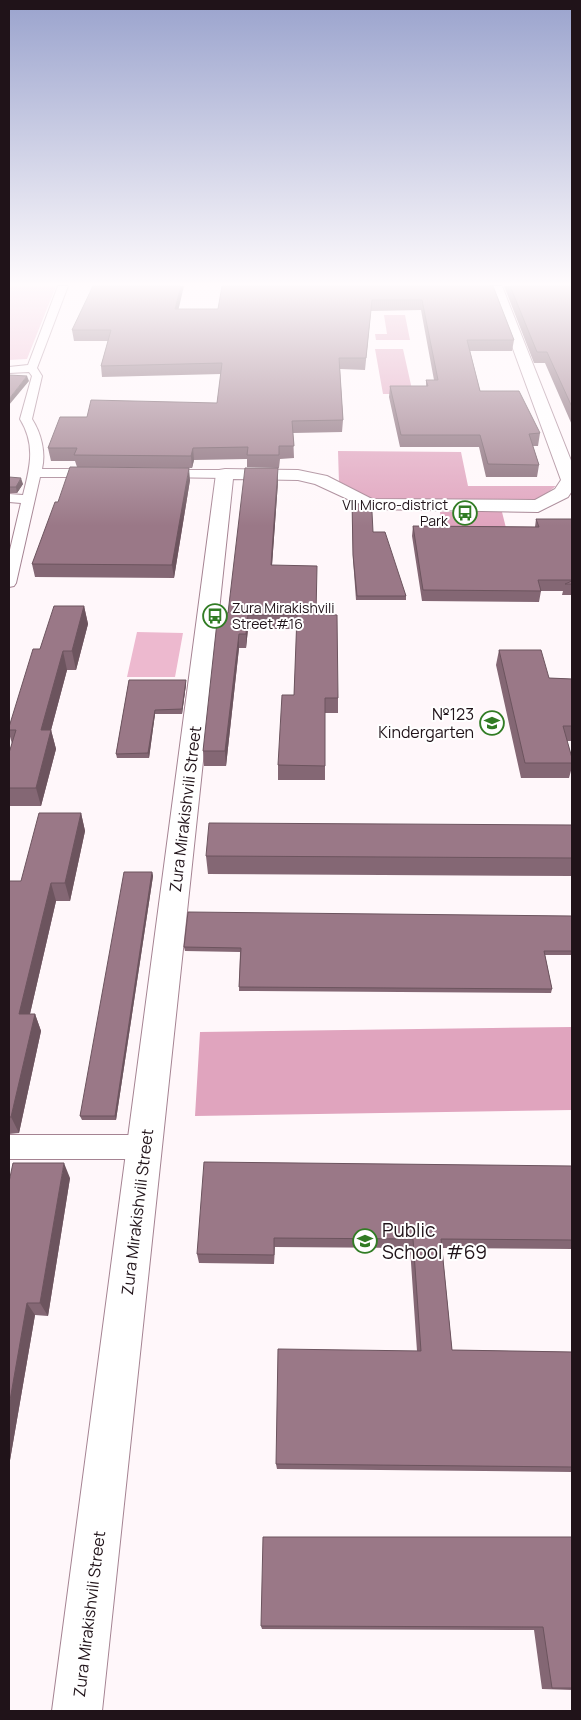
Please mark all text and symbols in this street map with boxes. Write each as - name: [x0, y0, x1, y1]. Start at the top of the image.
- place label: VII Micro-district Park: [342, 495, 449, 530]
- bus stop icon: VII Micro-district Park: [452, 500, 478, 526]
- place label: Zura Mirakishvili Street #16: [232, 598, 335, 633]
- bus stop icon: Zura Mirakishvili Street #16: [202, 603, 228, 629]
- place label: №123 Kindergarten: [378, 703, 474, 743]
- school or university icon: №123 Kindergarten: [479, 710, 505, 736]
- street label: Zura Mirakishvili Street: [164, 725, 206, 893]
- street label: Zura Mirakishvili Street: [116, 1128, 158, 1296]
- place label: Public School #69: [382, 1217, 487, 1265]
- school or university icon: Public School #69: [352, 1228, 378, 1254]
- street label: Zura Mirakishvili Street: [68, 1530, 110, 1698]

